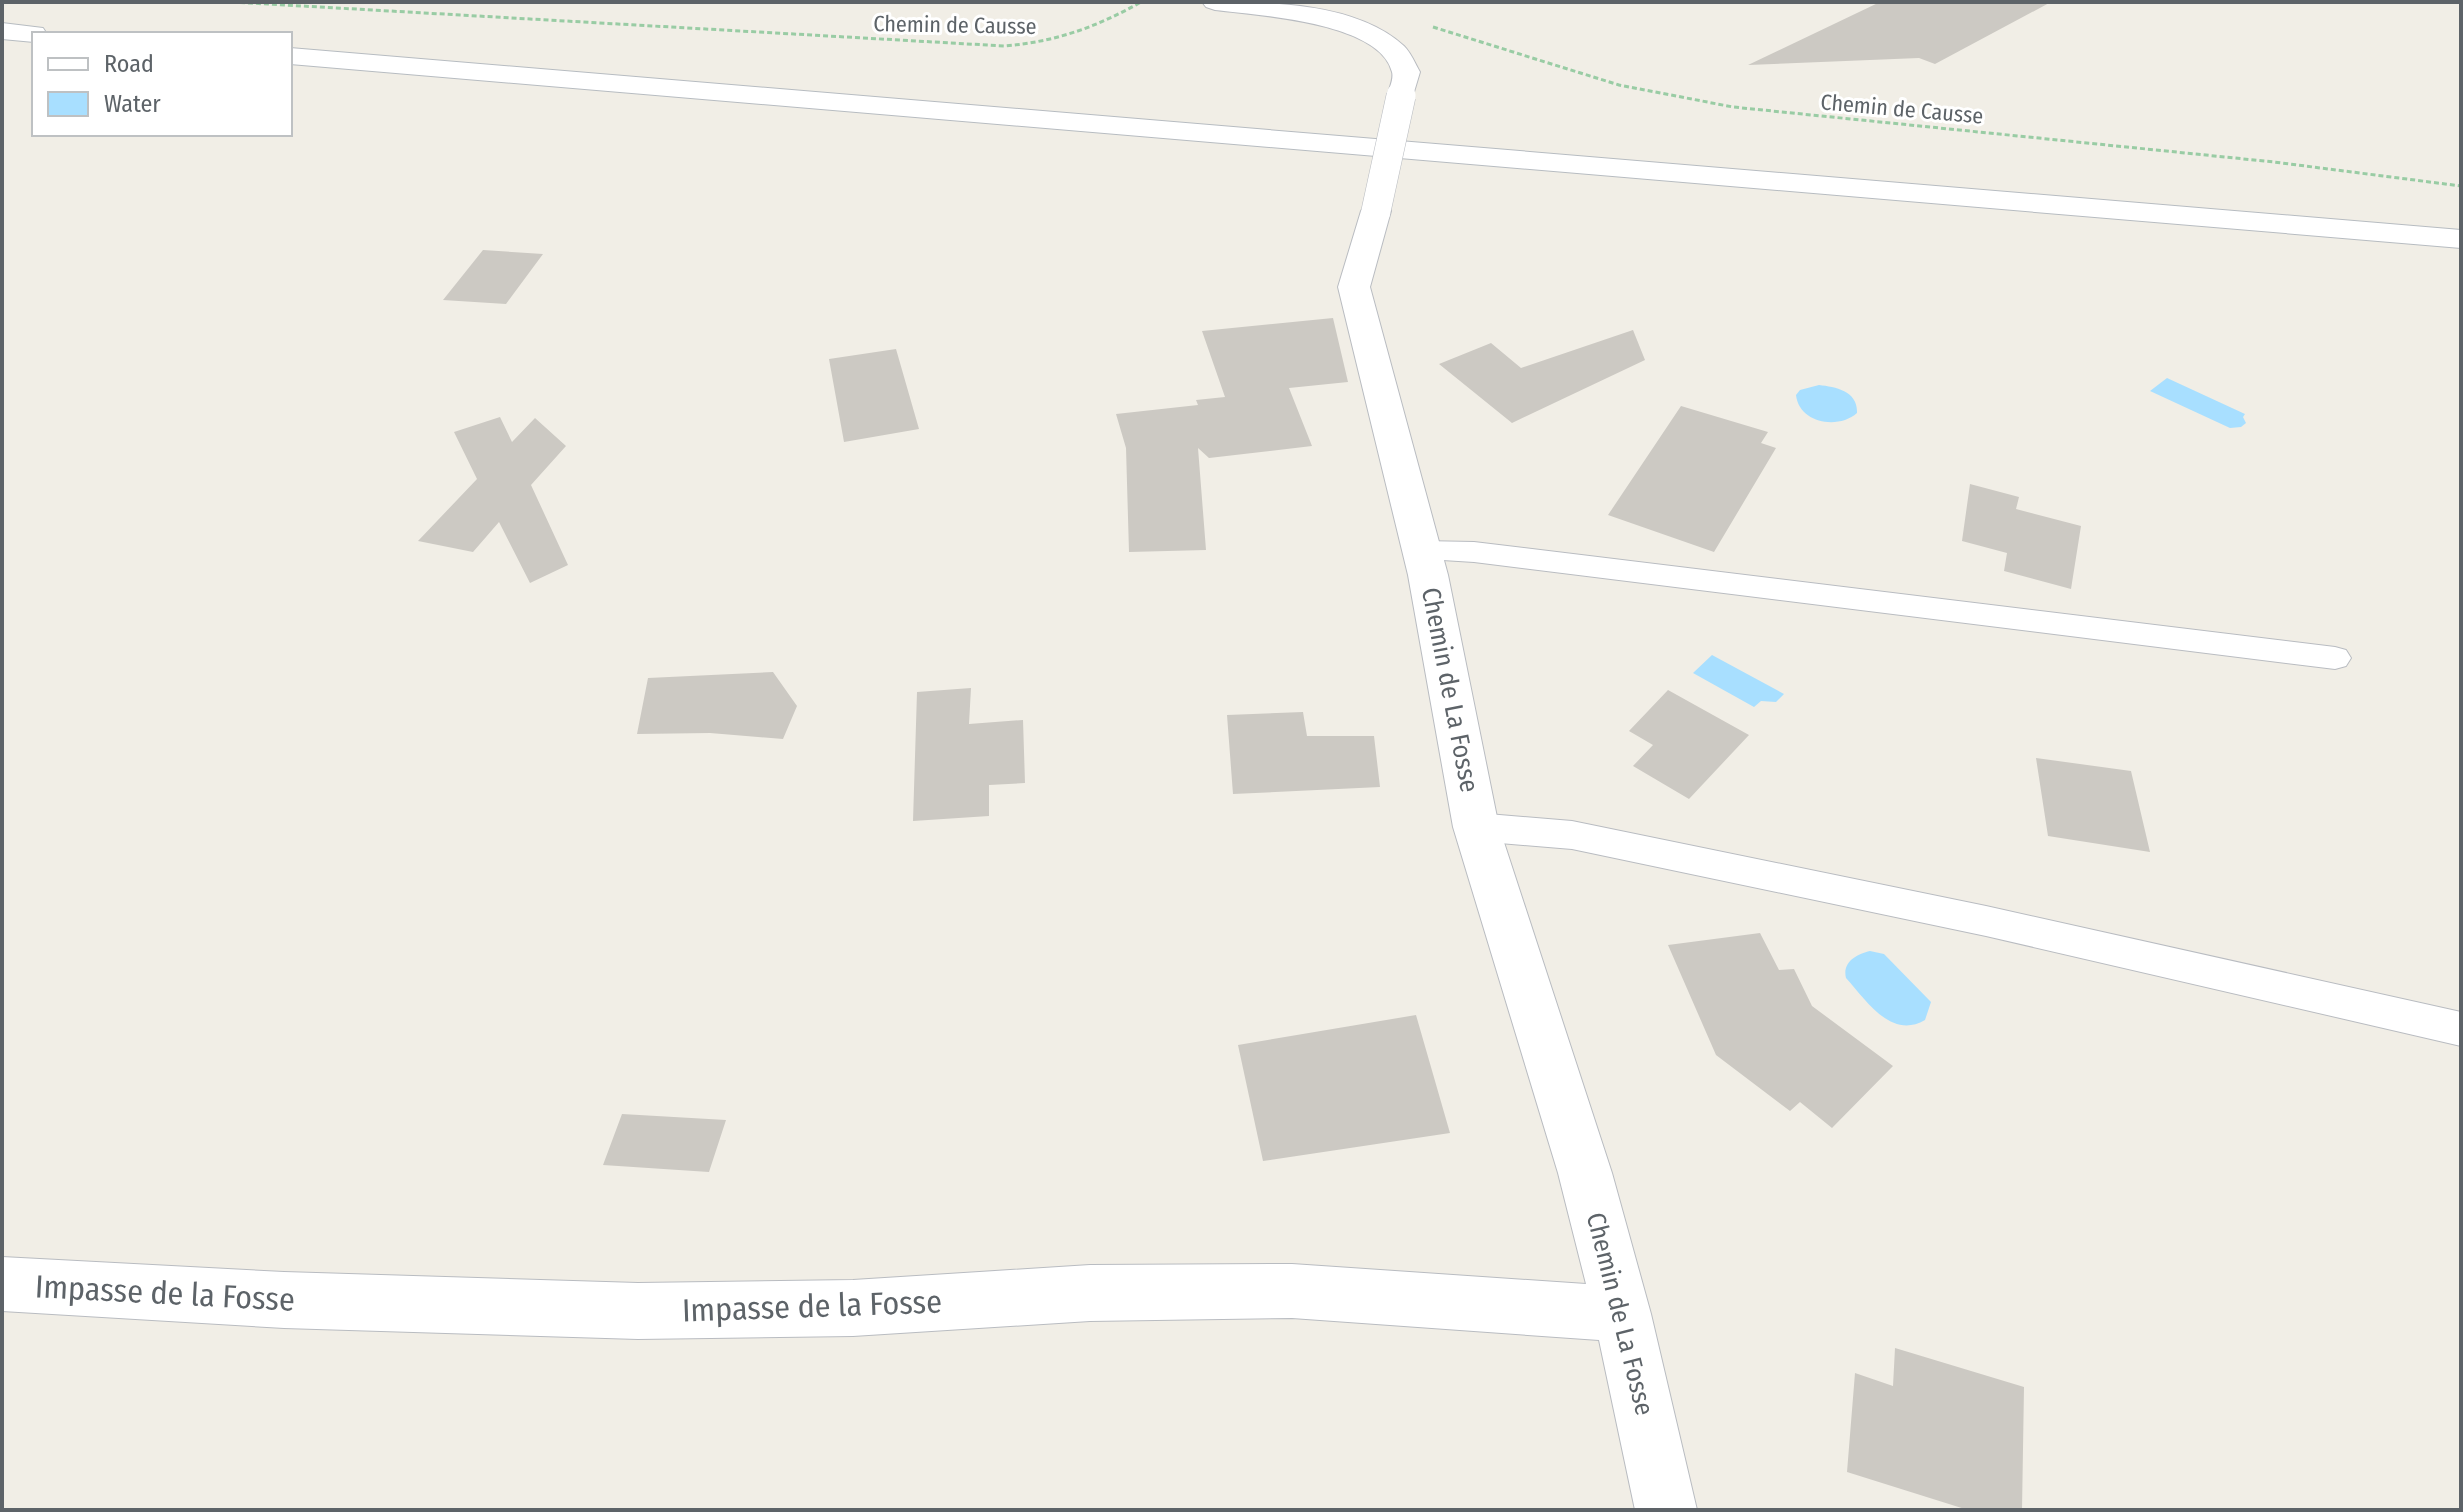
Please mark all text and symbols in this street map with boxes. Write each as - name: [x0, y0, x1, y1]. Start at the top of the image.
- street label: Chemin de Causse: [873, 10, 1037, 40]
- legend: [32, 32, 292, 136]
- text: Road: [104, 50, 154, 78]
- street label: Chemin de Causse: [1820, 88, 1984, 130]
- text: Water: [104, 90, 161, 118]
- street label: Chemin de La Fosse: [1415, 585, 1485, 795]
- street label: Chemin de La Fosse: [1580, 1209, 1660, 1419]
- street label: Impasse de la Fosse: [34, 1267, 296, 1319]
- street label: Impasse de la Fosse: [681, 1282, 943, 1330]

